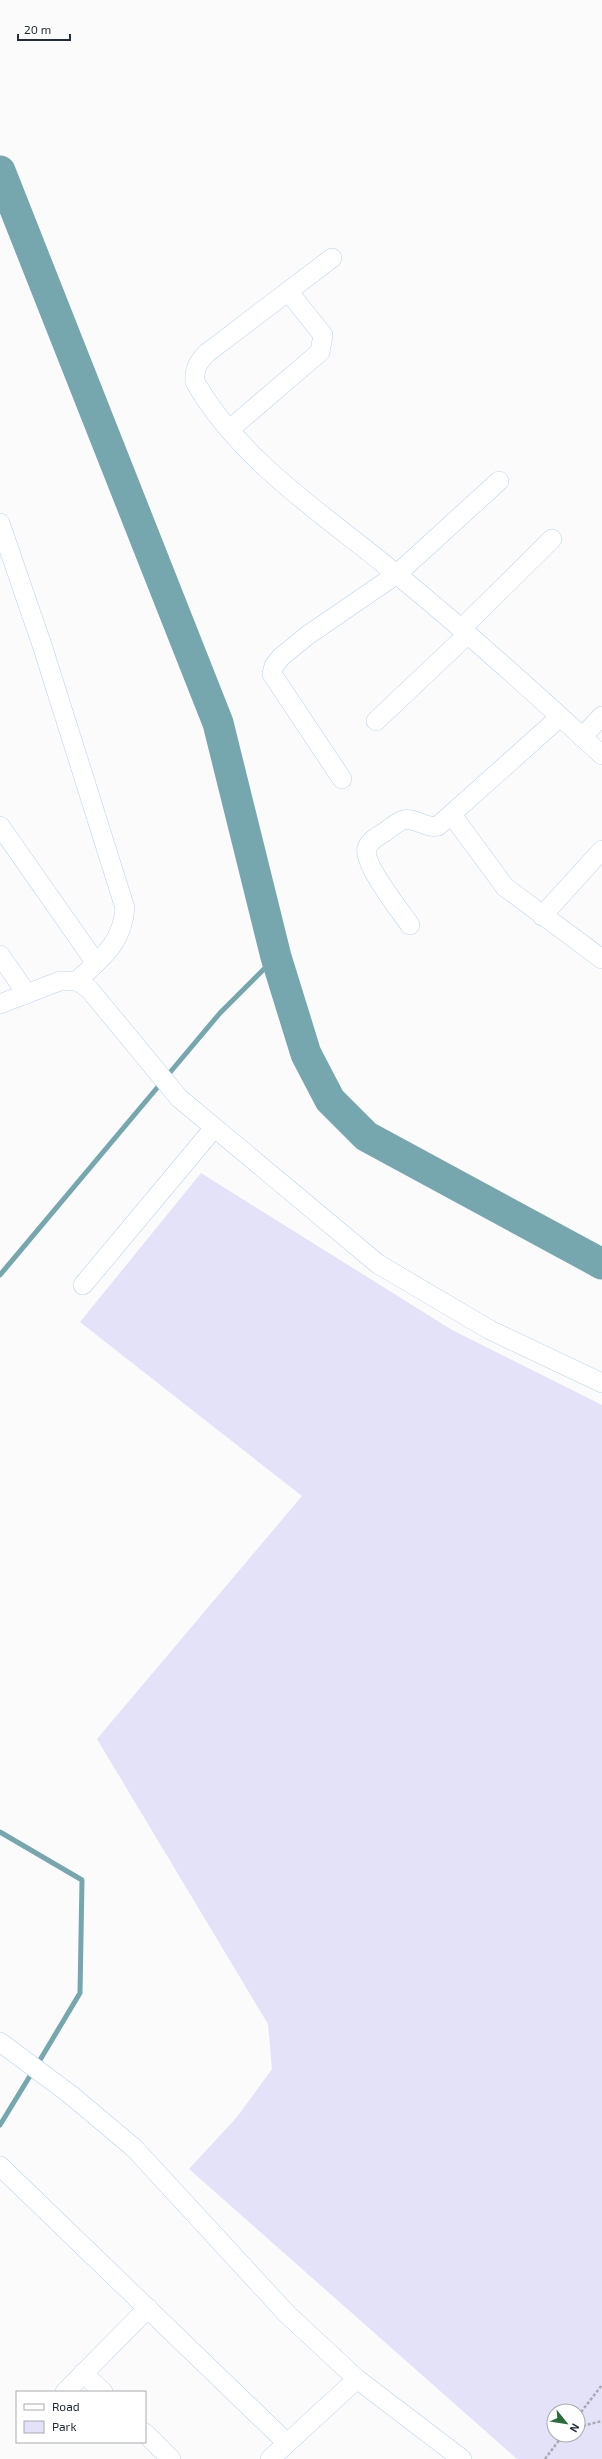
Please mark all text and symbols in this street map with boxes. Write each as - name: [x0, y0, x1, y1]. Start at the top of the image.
- scale bar: [18, 16, 70, 42]
- text: 20 m: [24, 22, 51, 36]
- legend: [16, 2391, 146, 2443]
- text: Road: [52, 2399, 80, 2413]
- north arrow: [546, 2403, 586, 2443]
- text: Park: [52, 2419, 77, 2433]
- text: N: [567, 2422, 583, 2435]

